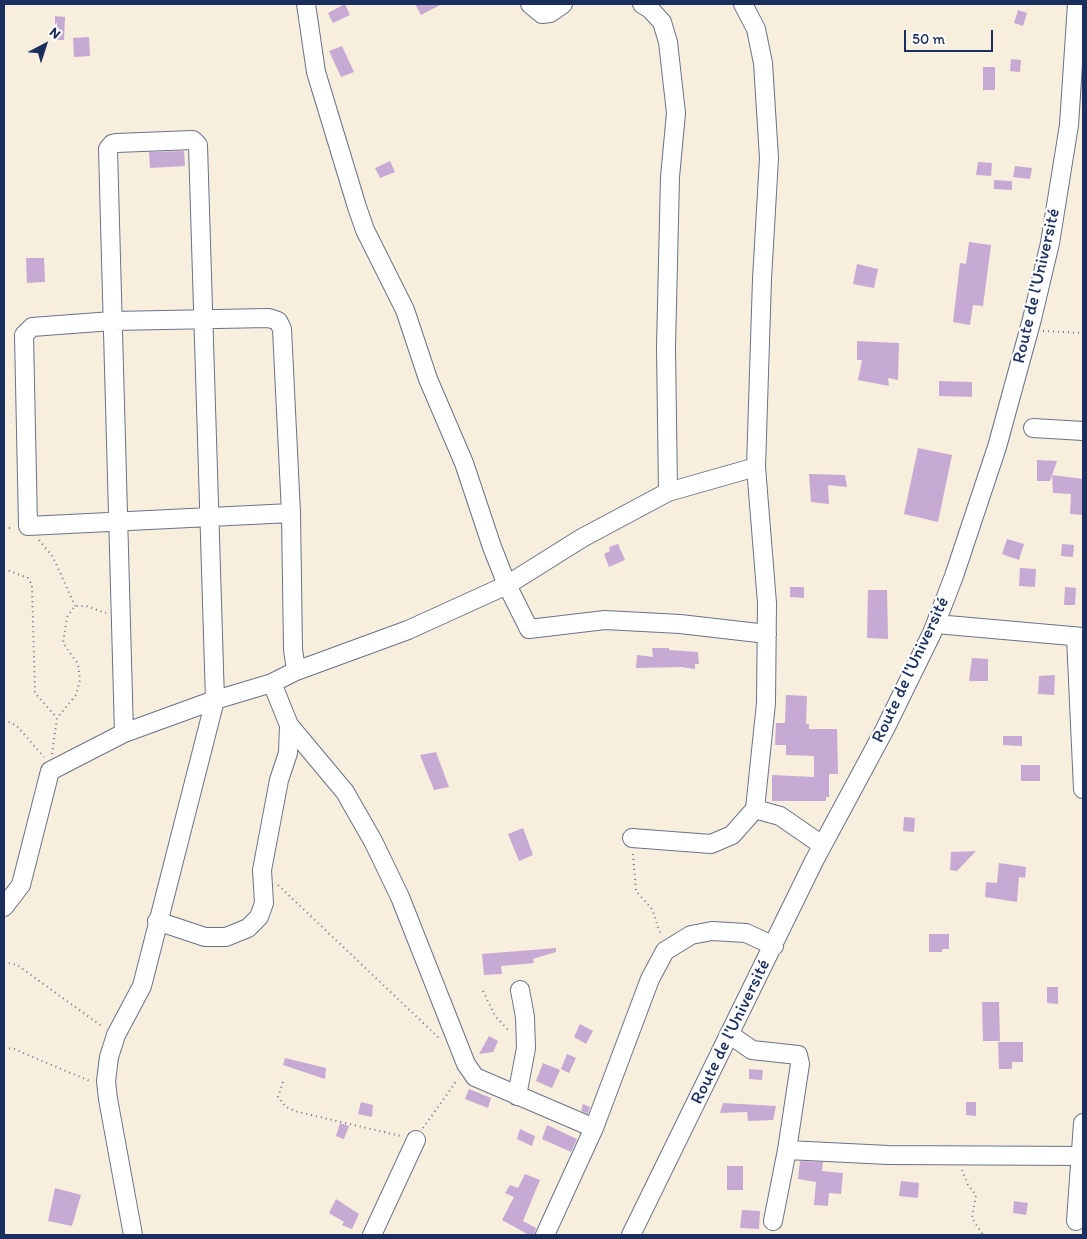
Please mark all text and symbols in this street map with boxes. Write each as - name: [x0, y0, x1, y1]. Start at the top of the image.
- north arrow: [20, 20, 70, 70]
- scale bar: [907, 20, 996, 52]
- text: N: [46, 24, 64, 43]
- text: 50 m: [912, 30, 945, 48]
- street label: Route de l'Université: [1009, 206, 1065, 366]
- street label: Route de l'Université: [868, 594, 954, 746]
- street label: Route de l'Université: [687, 956, 775, 1108]

